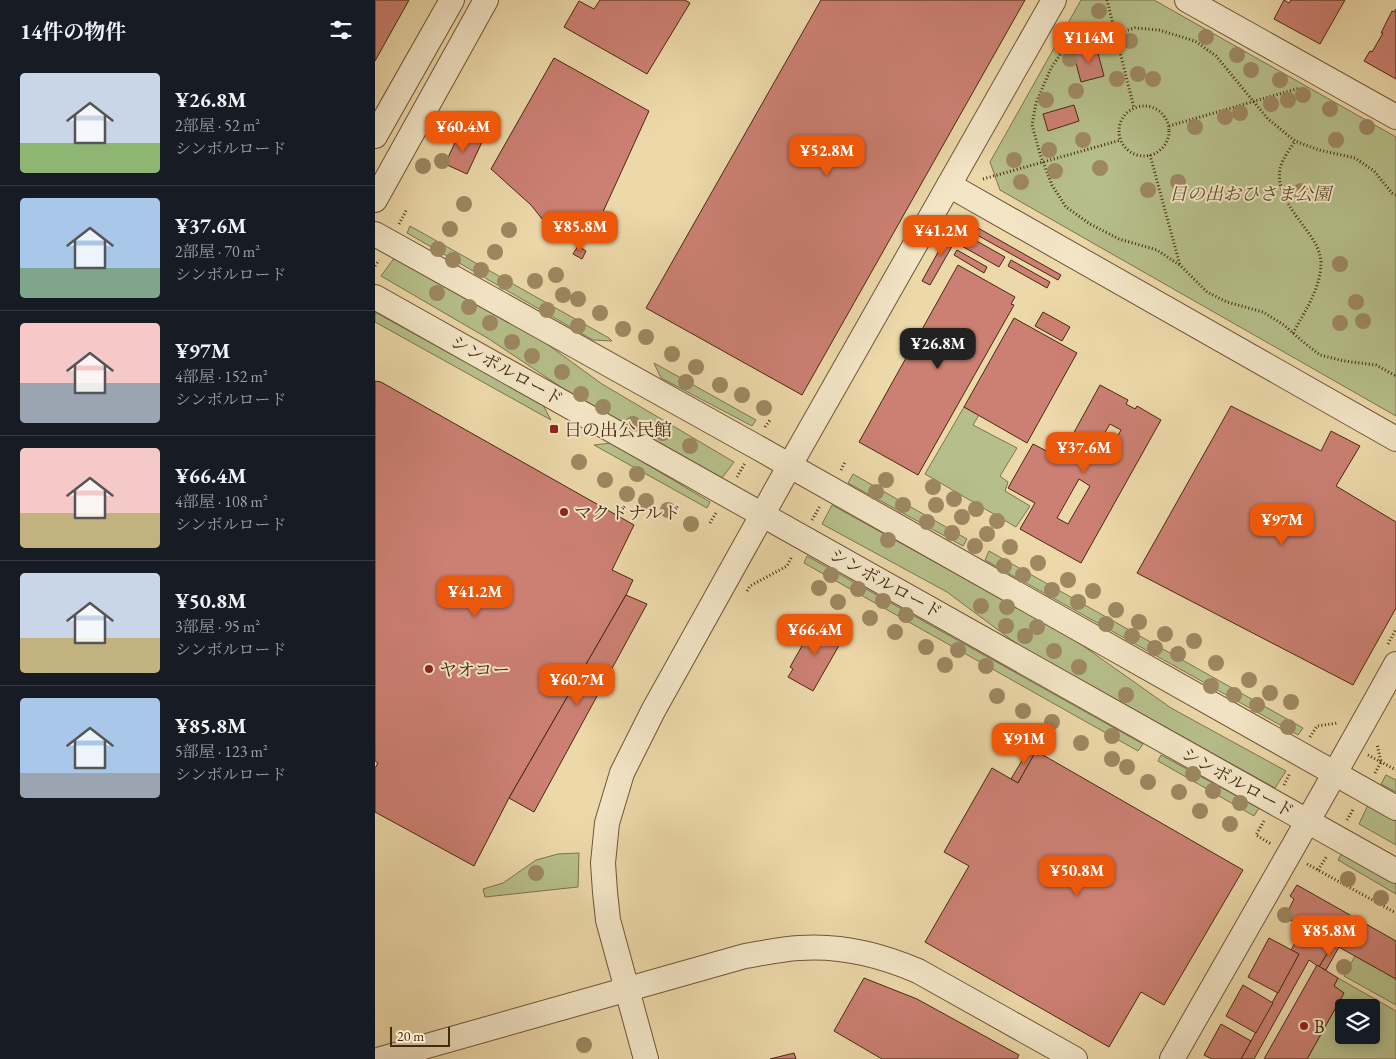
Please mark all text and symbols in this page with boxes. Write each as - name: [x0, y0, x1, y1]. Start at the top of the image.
- icon: filters: [327, 16, 355, 44]
- text: 14件の物件: [20, 18, 126, 45]
- pin: ¥114M: [1054, 22, 1124, 64]
- text: ¥114M: [1064, 27, 1114, 48]
- text: ¥26.8M: [175, 86, 246, 113]
- icon: home: [60, 93, 120, 153]
- pin: ¥60.4M: [422, 110, 504, 153]
- text: 2部屋 · 52 m²: [175, 115, 260, 136]
- text: ¥60.4M: [436, 116, 490, 137]
- pin: ¥52.8M: [786, 134, 868, 177]
- text: シンボルロード: [175, 138, 287, 159]
- text: ¥52.8M: [800, 140, 854, 161]
- park label: 日の出おひさま公園: [1169, 182, 1334, 205]
- pin: ¥85.8M: [539, 210, 621, 253]
- text: ¥37.6M: [175, 212, 246, 239]
- pin: ¥41.2M: [900, 214, 982, 257]
- text: ¥85.8M: [553, 216, 607, 237]
- icon: home: [60, 218, 120, 278]
- text: ¥41.2M: [914, 220, 968, 241]
- text: 2部屋 · 70 m²: [175, 241, 260, 262]
- text: シンボルロード: [175, 264, 287, 285]
- pin: ¥26.8M: [897, 328, 979, 370]
- street label: シンボルロード: [447, 330, 567, 410]
- text: ¥26.8M: [911, 333, 965, 354]
- text: ¥97M: [175, 337, 230, 364]
- icon: home: [60, 343, 120, 403]
- text: 4部屋 · 152 m²: [175, 366, 268, 387]
- text: シンボルロード: [175, 389, 287, 410]
- place label: 日の出公民館: [564, 418, 672, 441]
- marker: 日の出公民館: [548, 423, 560, 435]
- pin: ¥37.6M: [1043, 432, 1125, 474]
- text: ¥37.6M: [1057, 437, 1111, 458]
- text: ¥66.4M: [175, 462, 246, 489]
- icon: home: [60, 468, 120, 528]
- text: 4部屋 · 108 m²: [175, 491, 268, 512]
- place label: マクドナルド: [574, 501, 681, 524]
- pin: ¥97M: [1252, 504, 1312, 546]
- marker: マクドナルド: [558, 506, 570, 518]
- text: ¥97M: [1261, 509, 1303, 530]
- text: シンボルロード: [175, 514, 287, 535]
- street label: シンボルロード: [826, 543, 946, 623]
- pin: ¥41.2M: [434, 576, 516, 618]
- text: ¥41.2M: [448, 581, 502, 602]
- text: ¥50.8M: [175, 587, 246, 614]
- icon: home: [60, 593, 120, 653]
- pin: ¥66.4M: [774, 614, 856, 656]
- text: 3部屋 · 95 m²: [175, 616, 260, 637]
- text: ¥66.4M: [788, 619, 842, 640]
- text: シンボルロード: [175, 639, 287, 660]
- place label: ヤオコー: [439, 658, 510, 681]
- marker: ヤオコー: [423, 663, 435, 675]
- pin: ¥60.7M: [536, 664, 618, 706]
- text: ¥60.7M: [550, 669, 604, 690]
- text: ¥85.8M: [175, 712, 246, 739]
- icon: home: [60, 718, 120, 778]
- pin: ¥91M: [994, 722, 1054, 765]
- text: ¥91M: [1003, 728, 1045, 749]
- text: 5部屋 · 123 m²: [175, 741, 268, 762]
- street label: シンボルロード: [1178, 742, 1298, 822]
- text: シンボルロード: [175, 764, 287, 785]
- pin: ¥50.8M: [1036, 854, 1118, 897]
- text: ¥50.8M: [1050, 860, 1104, 881]
- pin: ¥85.8M: [1288, 914, 1370, 957]
- text: ¥85.8M: [1302, 920, 1356, 941]
- map controls: [1335, 999, 1380, 1044]
- button: layers: [1335, 999, 1380, 1044]
- place label: B: [1314, 1015, 1325, 1038]
- marker: B: [1298, 1020, 1310, 1032]
- scale bar: [390, 1024, 450, 1047]
- text: 20 m: [397, 1027, 424, 1045]

